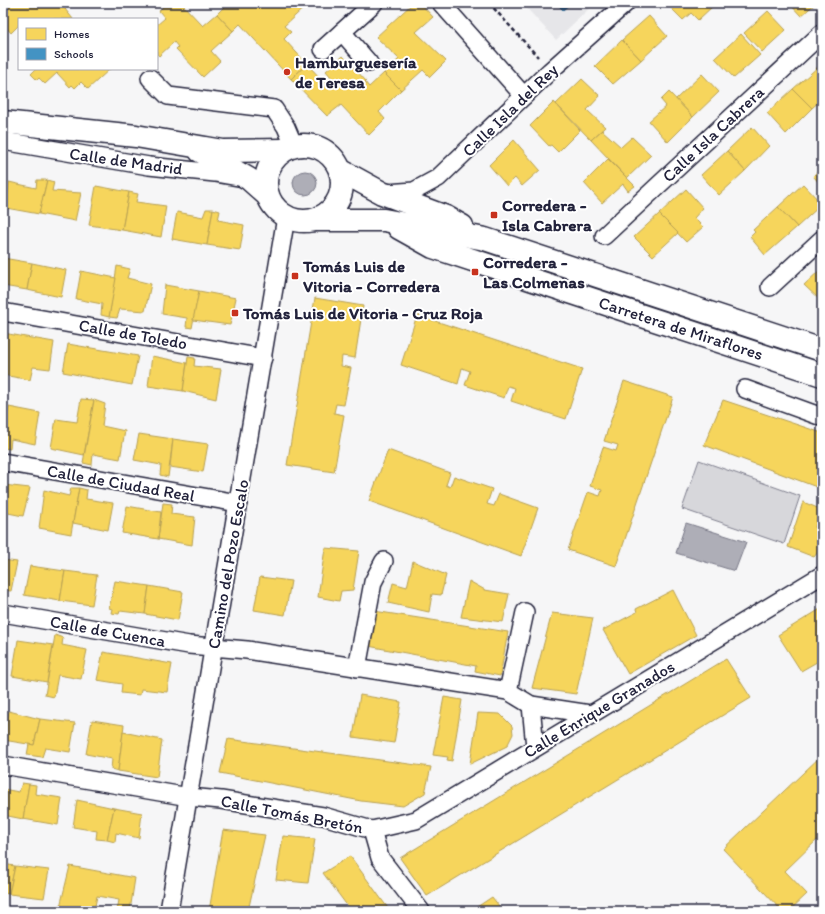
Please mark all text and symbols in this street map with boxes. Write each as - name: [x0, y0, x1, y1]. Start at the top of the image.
- legend: [18, 18, 158, 70]
- text: Homes: [54, 27, 90, 41]
- text: Schools: [54, 47, 93, 61]
- place label: Hamburguesería de Teresa: [295, 52, 417, 92]
- street label: Calle Isla del Rey: [458, 59, 562, 161]
- marker: Hamburguesería de Teresa: [282, 67, 292, 77]
- street label: Calle Isla Cabrera: [658, 82, 768, 186]
- street label: Calle de Madrid: [68, 143, 185, 179]
- place label: Corredera - Isla Cabrera: [502, 195, 592, 235]
- marker: Corredera - Isla Cabrera: [489, 210, 499, 220]
- place label: Corredera - Las Colmenas: [483, 252, 585, 292]
- place label: Tomás Luis de Vitoria - Corredera: [302, 256, 440, 296]
- marker: Corredera - Las Colmenas: [470, 267, 480, 277]
- marker: Tomás Luis de Vitoria - Corredera: [290, 271, 300, 281]
- street label: Carretera de Miraflores: [596, 292, 766, 364]
- place label: Tomás Luis de Vitoria - Cruz Roja: [242, 303, 483, 324]
- marker: Tomás Luis de Vitoria - Cruz Roja: [230, 308, 240, 318]
- street label: Calle de Toledo: [77, 315, 189, 353]
- street label: Calle de Ciudad Real: [46, 460, 197, 506]
- street label: Camino del Pozo Escalo: [203, 478, 253, 650]
- street label: Calle de Cuenca: [49, 611, 168, 651]
- street label: Calle Enrique Granados: [520, 656, 678, 762]
- street label: Calle Tomás Bretón: [219, 790, 365, 838]

